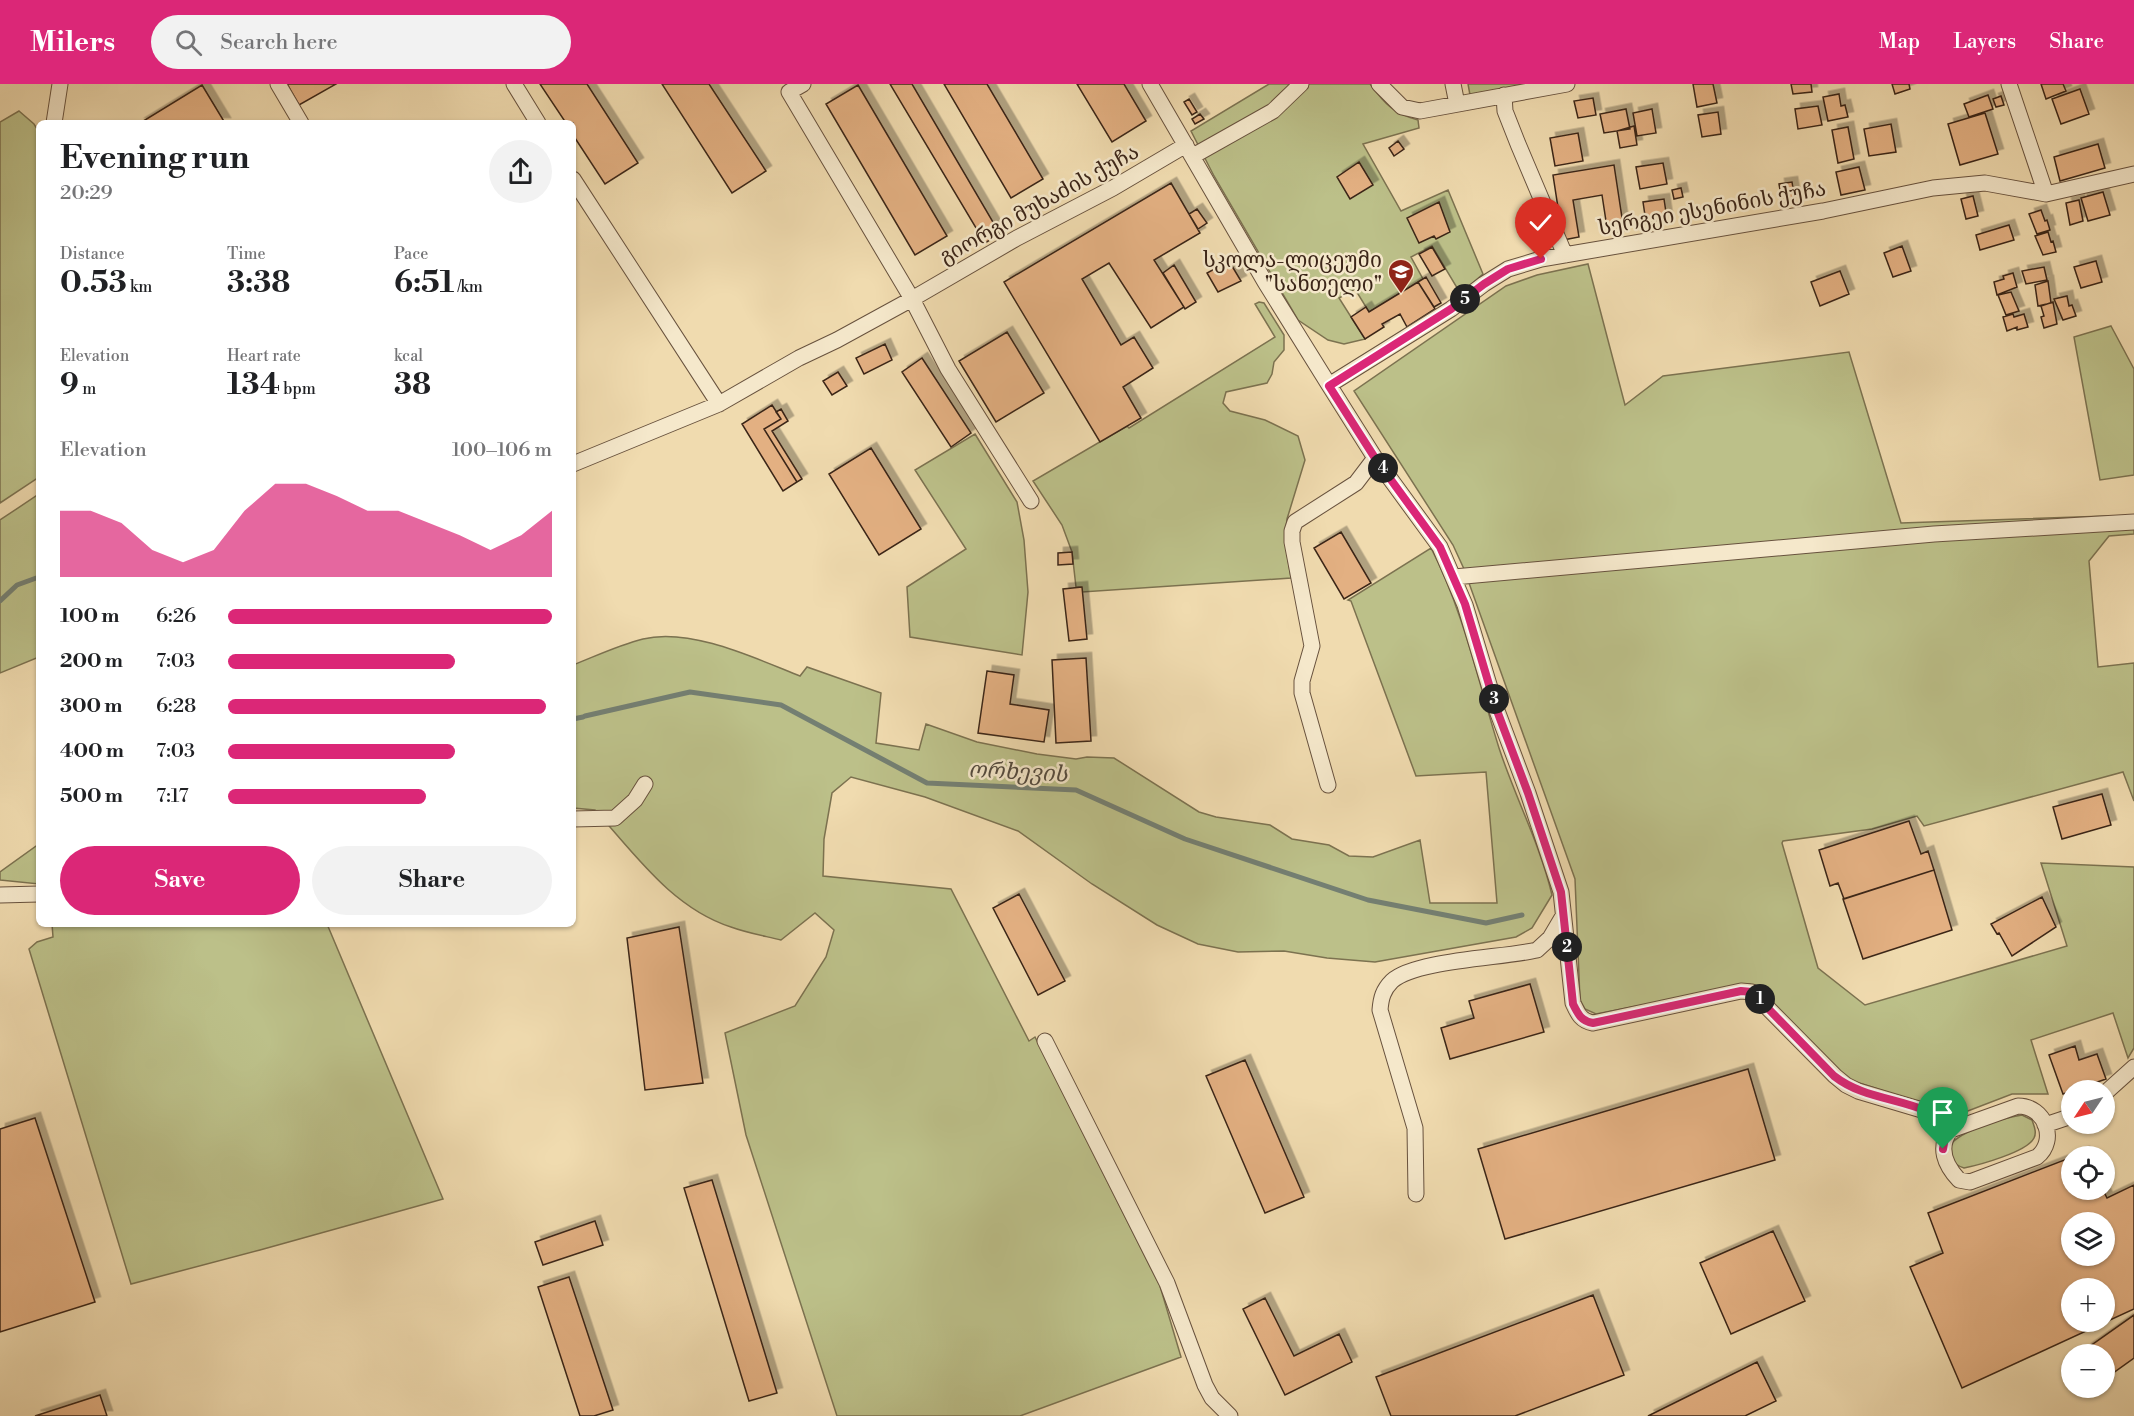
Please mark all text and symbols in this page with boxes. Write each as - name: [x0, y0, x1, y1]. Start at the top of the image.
- search box: [151, 15, 571, 69]
- text: Milers: [30, 25, 115, 60]
- icon: search: [172, 26, 205, 59]
- text: Search here: [220, 29, 338, 56]
- text: Map: [1879, 29, 1920, 55]
- text: Layers: [1953, 29, 2016, 55]
- text: Share: [2049, 29, 2104, 55]
- text: Evening run: [60, 138, 249, 179]
- street label: გიორგი მუხაძის ქუჩა: [935, 139, 1144, 270]
- button: share: [489, 140, 552, 203]
- street label: სერგეი ესენინის ქუჩა: [1596, 176, 1828, 242]
- text: 20:29: [60, 181, 113, 206]
- pin: [1515, 197, 1566, 259]
- icon: check: [1524, 206, 1557, 239]
- text: Distance: [60, 244, 125, 264]
- text: Time: [227, 244, 266, 264]
- text: Pace: [394, 244, 428, 264]
- place label: სკოლა-ლიცეუმი "სანთელი": [1203, 248, 1382, 298]
- school or university icon: სკოლა-ლიცეუმი "სანთელი": [1386, 257, 1416, 295]
- text: 0.53: [60, 264, 127, 302]
- text: 3:38: [227, 264, 290, 302]
- text: 6:51: [394, 264, 454, 302]
- text: km: [127, 277, 152, 297]
- text: /km: [454, 277, 483, 297]
- pin: 5: [1450, 284, 1480, 314]
- text: 5: [1460, 289, 1470, 309]
- text: Elevation: [60, 346, 129, 366]
- text: Heart rate: [227, 346, 301, 366]
- text: kcal: [394, 346, 423, 366]
- text: 9: [60, 366, 79, 404]
- text: 134: [227, 366, 280, 404]
- text: 38: [394, 366, 431, 404]
- text: m: [79, 379, 96, 399]
- text: bpm: [280, 379, 316, 399]
- text: Elevation: [60, 438, 147, 463]
- text: 100–106 m: [452, 438, 552, 463]
- pin: 4: [1368, 453, 1398, 483]
- text: 4: [1378, 458, 1388, 478]
- text: 100 m: [60, 604, 119, 629]
- text: 6:26: [156, 604, 196, 629]
- text: 200 m: [60, 649, 123, 674]
- text: 7:03: [156, 649, 195, 674]
- pin: 3: [1479, 684, 1509, 714]
- text: 3: [1489, 689, 1499, 709]
- text: 300 m: [60, 694, 123, 719]
- text: 6:28: [156, 694, 196, 719]
- text: 400 m: [60, 739, 124, 764]
- text: 7:03: [156, 739, 195, 764]
- water label: ორხევის: [968, 756, 1069, 789]
- text: 500 m: [60, 784, 123, 809]
- text: 7:17: [156, 784, 189, 809]
- button: Save: [60, 846, 300, 915]
- button: Share: [312, 846, 552, 915]
- pin: 2: [1552, 932, 1582, 962]
- text: 2: [1562, 937, 1572, 957]
- pin: 1: [1745, 984, 1775, 1014]
- text: 1: [1756, 989, 1764, 1009]
- north arrow: [2061, 1080, 2115, 1134]
- map controls: [2061, 1080, 2115, 1398]
- pin: [1917, 1087, 1968, 1149]
- icon: arrive: [1926, 1096, 1959, 1129]
- button: locate: [2061, 1146, 2115, 1200]
- button: layers: [2061, 1212, 2115, 1266]
- button: +: [2061, 1278, 2115, 1332]
- button: −: [2061, 1344, 2115, 1398]

